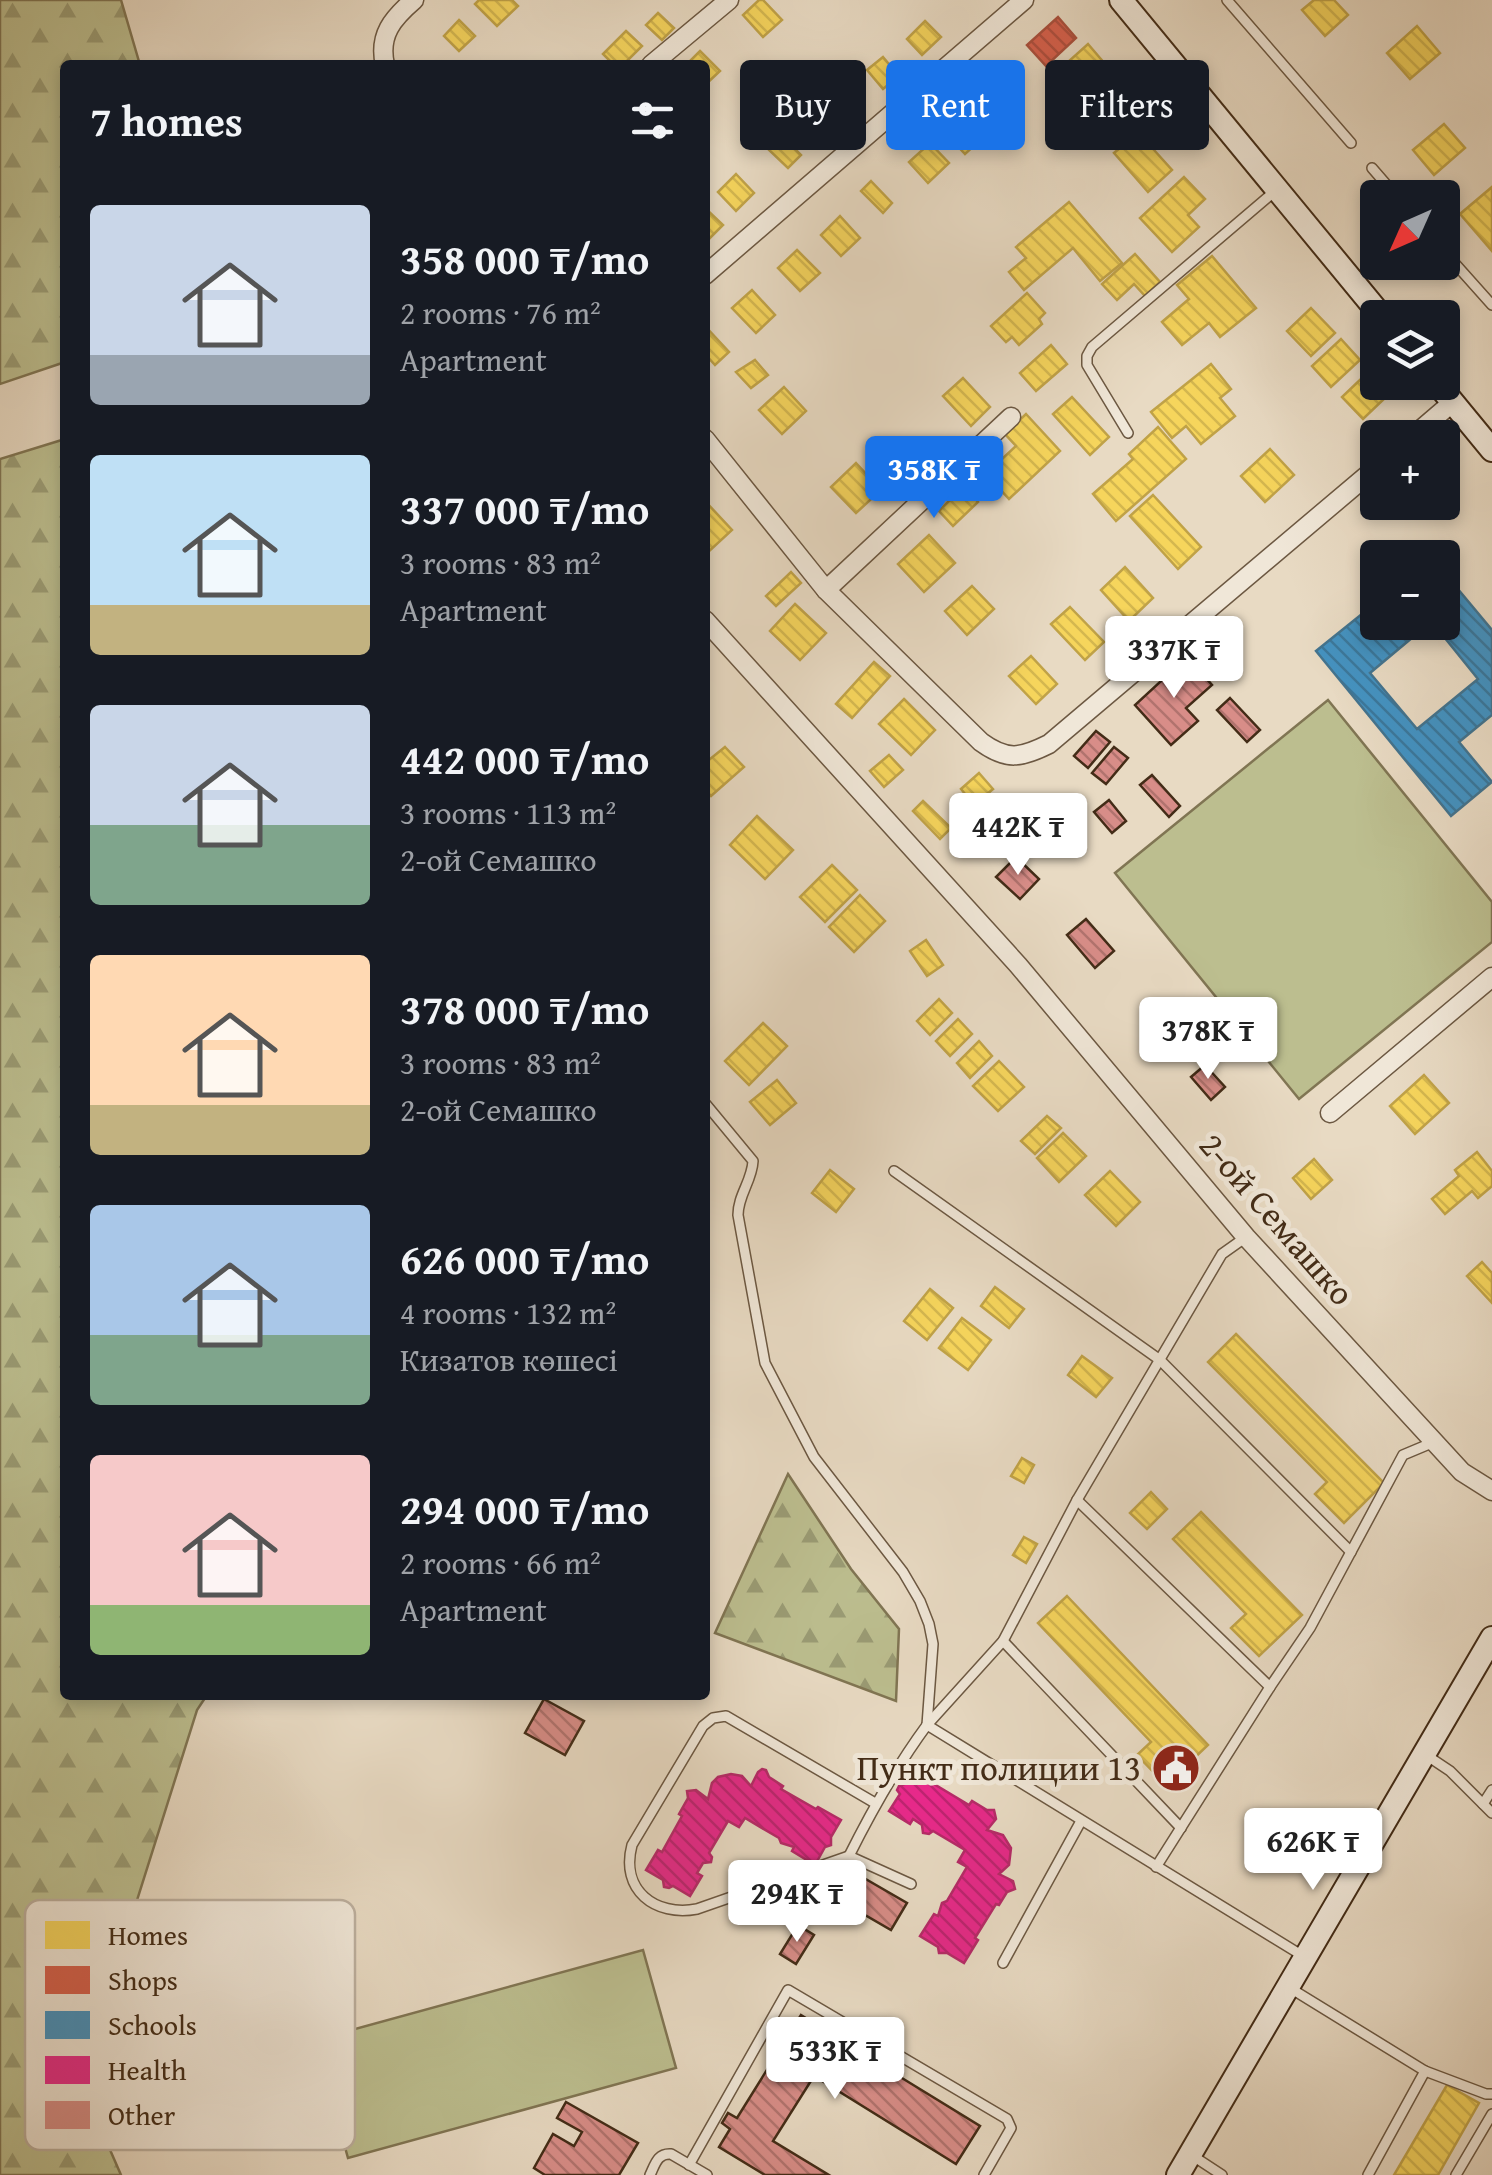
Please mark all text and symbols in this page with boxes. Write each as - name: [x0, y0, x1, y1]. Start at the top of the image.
- chip: Buy: [740, 60, 866, 150]
- chip: Rent: [886, 60, 1025, 150]
- chip: Filters: [1045, 60, 1209, 150]
- text: 7 homes: [90, 90, 243, 151]
- icon: filters: [625, 93, 680, 148]
- north arrow: [1360, 180, 1460, 280]
- map controls: [1360, 180, 1460, 640]
- text: 358 000 ₸/mo: [400, 228, 649, 289]
- icon: home: [170, 245, 290, 365]
- text: 2 rooms · 76 m²: [400, 289, 601, 336]
- button: layers: [1360, 300, 1460, 400]
- text: Apartment: [400, 336, 547, 383]
- button: +: [1360, 420, 1460, 520]
- pin: 358K ₸: [853, 436, 1015, 521]
- text: 358K ₸: [887, 445, 981, 492]
- text: 337 000 ₸/mo: [400, 478, 649, 539]
- icon: home: [170, 495, 290, 615]
- text: 3 rooms · 83 m²: [400, 539, 601, 586]
- button: −: [1360, 540, 1460, 640]
- text: Apartment: [400, 586, 547, 633]
- pin: 337K ₸: [1093, 616, 1255, 701]
- text: 337K ₸: [1127, 625, 1221, 672]
- text: 442 000 ₸/mo: [400, 728, 649, 789]
- icon: home: [170, 745, 290, 865]
- text: 3 rooms · 113 m²: [400, 789, 616, 836]
- pin: 442K ₸: [937, 793, 1099, 878]
- text: 442K ₸: [971, 802, 1065, 849]
- text: 2-ой Семашко: [400, 836, 597, 883]
- text: 378 000 ₸/mo: [400, 978, 649, 1039]
- icon: home: [170, 995, 290, 1115]
- pin: 378K ₸: [1127, 997, 1289, 1082]
- text: 378K ₸: [1161, 1006, 1255, 1053]
- text: 3 rooms · 83 m²: [400, 1039, 601, 1086]
- text: 2-ой Семашко: [400, 1086, 597, 1133]
- street label: 2-ой Семашко: [1188, 1121, 1367, 1317]
- text: 626 000 ₸/mo: [400, 1228, 649, 1289]
- icon: home: [170, 1245, 290, 1365]
- text: 4 rooms · 132 m²: [400, 1289, 616, 1336]
- text: Кизатов көшесі: [400, 1336, 618, 1383]
- text: 294 000 ₸/mo: [400, 1478, 649, 1539]
- icon: home: [170, 1495, 290, 1615]
- text: 2 rooms · 66 m²: [400, 1539, 601, 1586]
- text: Apartment: [400, 1586, 547, 1633]
- place label: Пункт полиции 13: [857, 1742, 1141, 1793]
- public building icon: Пункт полиции 13: [1150, 1742, 1202, 1794]
- pin: 626K ₸: [1232, 1808, 1394, 1893]
- text: 626K ₸: [1266, 1817, 1360, 1864]
- pin: 294K ₸: [716, 1860, 878, 1945]
- text: 294K ₸: [750, 1869, 844, 1916]
- legend: [25, 1900, 355, 2150]
- text: Homes: [108, 1914, 188, 1955]
- text: Shops: [108, 1959, 178, 2000]
- text: Schools: [108, 2004, 197, 2045]
- pin: 533K ₸: [754, 2017, 916, 2102]
- text: 533K ₸: [788, 2026, 882, 2073]
- text: Health: [108, 2049, 187, 2090]
- text: Other: [108, 2094, 176, 2135]

